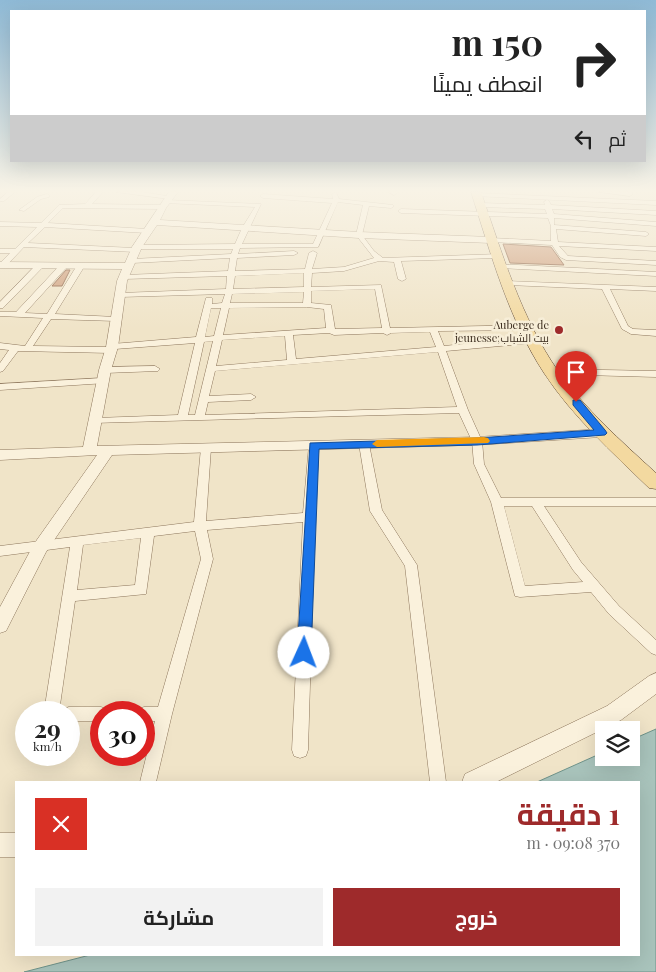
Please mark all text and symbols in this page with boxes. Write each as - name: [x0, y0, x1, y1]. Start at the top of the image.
- text: 150 m: [452, 18, 543, 65]
- icon: right: [561, 30, 626, 95]
- text: انعطف يمينًا: [432, 68, 543, 98]
- icon: left: [570, 125, 598, 153]
- text: ثم: [608, 125, 626, 151]
- place label: Auberge de jeunesse;بيت الشباب: [454, 317, 549, 345]
- marker: Auberge de jeunesse;بيت الشباب: [553, 324, 565, 336]
- pin: [555, 351, 597, 402]
- icon: arrive: [562, 358, 590, 386]
- position arrow: [277, 626, 329, 678]
- speed limit sign: 30: [90, 701, 155, 766]
- text: 29: [34, 711, 61, 744]
- map controls: [595, 721, 640, 766]
- button: layers: [595, 721, 640, 766]
- text: km/h: [33, 738, 62, 754]
- text: 1 دقيقة: [517, 793, 620, 833]
- button: close: [35, 798, 87, 850]
- text: 370 m · 09:08: [526, 832, 620, 853]
- button: مشاركة: [35, 888, 323, 946]
- button: خروج: [333, 888, 620, 946]

